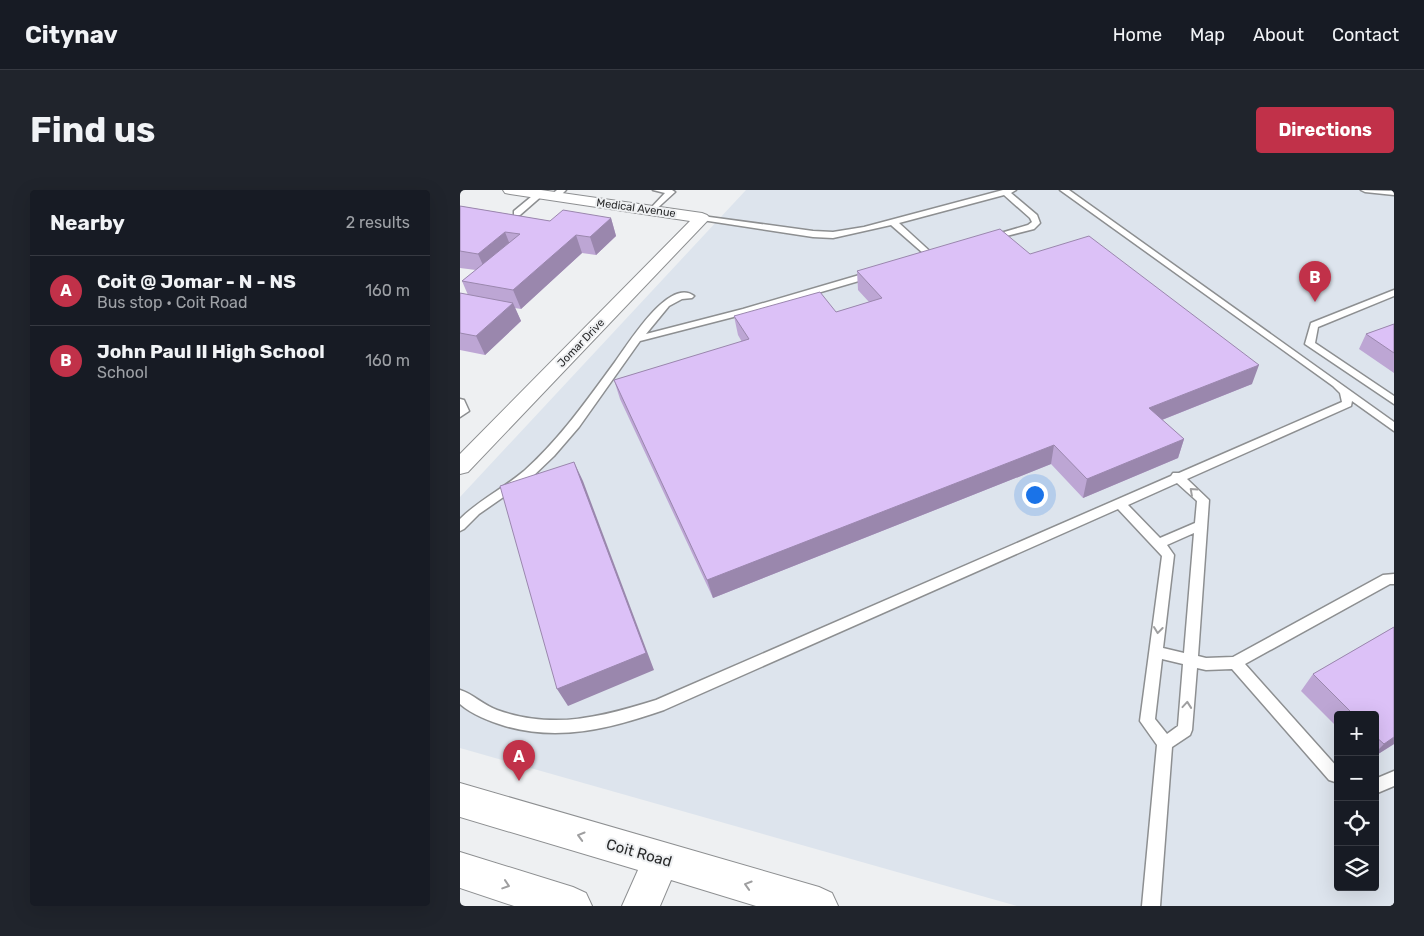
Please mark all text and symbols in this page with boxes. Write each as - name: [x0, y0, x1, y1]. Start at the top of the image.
- text: Citynav: [25, 21, 118, 49]
- text: Home: [1113, 24, 1162, 46]
- text: Map: [1190, 24, 1225, 46]
- text: About: [1253, 24, 1304, 46]
- text: Contact: [1332, 24, 1399, 46]
- button: Directions: [1256, 107, 1394, 153]
- text: Find us: [30, 109, 155, 151]
- street label: Medical Avenue: [596, 196, 676, 220]
- text: Nearby: [50, 210, 125, 235]
- text: 2 results: [346, 213, 410, 232]
- pin: B: [1299, 261, 1331, 302]
- text: Coit @ Jomar - N - NS: [97, 270, 296, 293]
- text: A: [60, 281, 72, 300]
- text: 160 m: [365, 281, 410, 300]
- text: Bus stop · Coit Road: [97, 293, 247, 312]
- street label: Jomar Drive: [555, 316, 607, 370]
- text: John Paul II High School: [97, 340, 325, 363]
- text: B: [60, 351, 72, 370]
- text: 160 m: [365, 351, 410, 370]
- text: School: [97, 363, 148, 382]
- your location: [1022, 482, 1048, 508]
- one-way arrow: [1189, 488, 1198, 497]
- one-way arrow: [1153, 626, 1164, 634]
- one-way arrow: [1181, 700, 1192, 708]
- map controls: [1334, 711, 1379, 891]
- button: +: [1334, 711, 1379, 756]
- pin: A: [503, 740, 535, 781]
- button: −: [1334, 756, 1379, 801]
- button: locate: [1334, 801, 1379, 846]
- one-way arrow: [578, 831, 586, 841]
- street label: Coit Road: [604, 835, 674, 871]
- button: layers: [1334, 846, 1379, 891]
- one-way arrow: [502, 879, 510, 889]
- one-way arrow: [745, 881, 753, 891]

